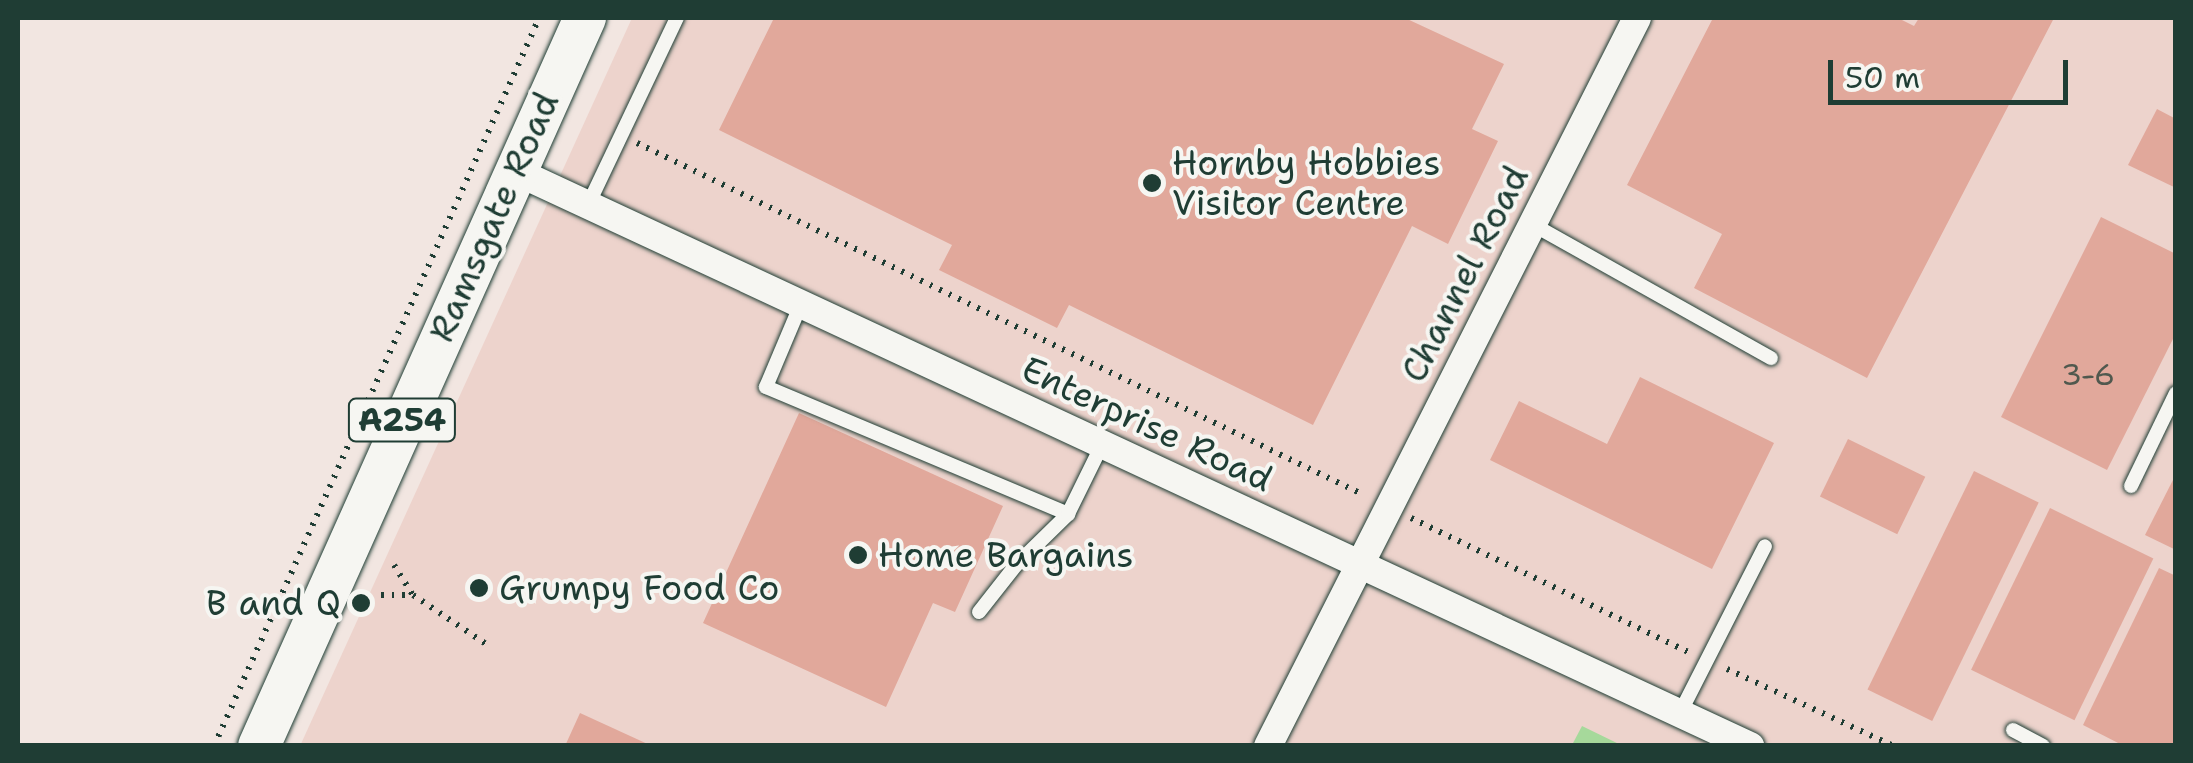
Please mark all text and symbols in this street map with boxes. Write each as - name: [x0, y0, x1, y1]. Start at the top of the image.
- scale bar: [1833, 40, 2073, 102]
- text: 50 m: [1845, 57, 1920, 98]
- street label: Ramsgate Road: [420, 86, 568, 348]
- place label: Hornby Hobbies Visitor Centre: [1172, 142, 1441, 224]
- street label: Channel Road: [1393, 159, 1537, 389]
- marker: Hornby Hobbies Visitor Centre: [1141, 172, 1163, 194]
- street label: Enterprise Road: [1015, 348, 1279, 500]
- house number: 3-6: [2061, 357, 2115, 393]
- road number: A254: [347, 393, 457, 447]
- place label: Home Bargains: [878, 534, 1134, 576]
- marker: Home Bargains: [847, 544, 869, 566]
- place label: Grumpy Food Co: [499, 567, 779, 609]
- marker: Grumpy Food Co: [468, 577, 490, 599]
- place label: B and Q: [206, 582, 341, 624]
- marker: B and Q: [350, 592, 372, 614]

